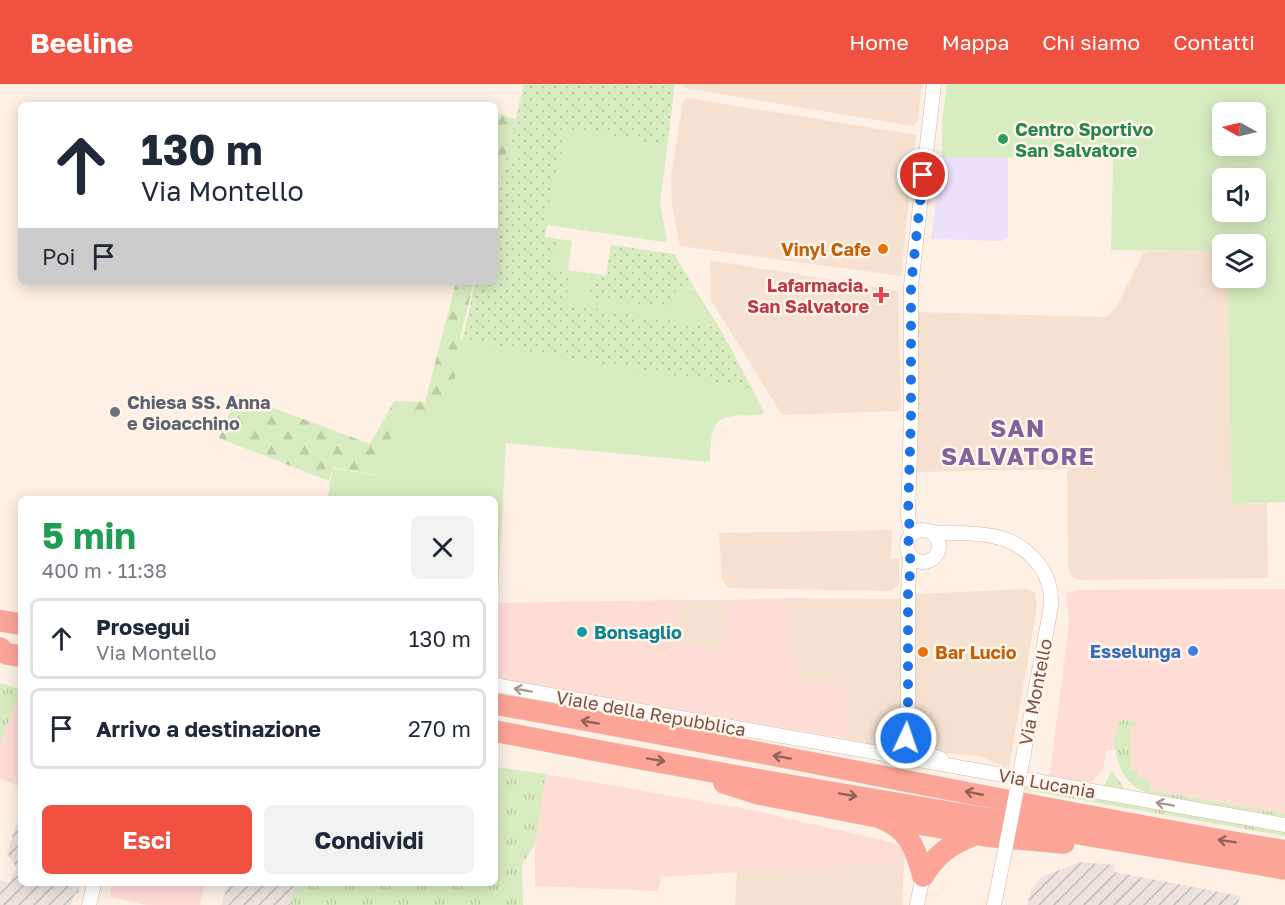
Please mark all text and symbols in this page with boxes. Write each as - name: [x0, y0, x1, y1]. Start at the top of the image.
- text: Beeline: [30, 26, 133, 59]
- text: Home: [849, 29, 909, 55]
- text: Mappa: [942, 29, 1009, 55]
- text: Chi siamo: [1042, 29, 1140, 55]
- text: Contatti: [1173, 29, 1255, 55]
- north arrow: [1212, 102, 1266, 156]
- map controls: [1212, 102, 1266, 288]
- place label: Centro Sportivo San Salvatore: [1015, 118, 1153, 161]
- text: 130 m: [141, 124, 263, 174]
- icon: ahead: [42, 126, 120, 204]
- marker: Centro Sportivo San Salvatore: [996, 132, 1010, 146]
- pin: [897, 149, 948, 200]
- icon: arrive: [906, 158, 939, 191]
- button: sound: [1212, 168, 1266, 222]
- text: Via Montello: [141, 175, 304, 207]
- button: layers: [1212, 234, 1266, 288]
- place label: Vinyl Cafe: [781, 238, 871, 260]
- icon: arrive: [87, 240, 120, 273]
- marker: Vinyl Cafe: [876, 242, 890, 256]
- text: Poi: [42, 243, 75, 270]
- place label: Lafarmacia. San Salvatore: [747, 274, 869, 317]
- marker: Lafarmacia. San Salvatore: [874, 288, 888, 302]
- place label: Chiesa SS. Anna e Gioacchino: [127, 391, 270, 434]
- marker: Chiesa SS. Anna e Gioacchino: [108, 405, 122, 419]
- district label: SAN SALVATORE: [941, 413, 1095, 470]
- text: 5 min: [42, 514, 136, 557]
- button: close: [411, 516, 474, 579]
- text: 400 m · 11:38: [42, 558, 167, 582]
- text: Prosegui: [96, 613, 190, 640]
- place label: Bonsaglio: [594, 621, 682, 643]
- icon: ahead: [45, 622, 78, 655]
- text: 130 m: [409, 625, 471, 652]
- marker: Bonsaglio: [575, 625, 589, 639]
- street label: Via Montello: [1014, 637, 1056, 747]
- text: Via Montello: [96, 640, 217, 664]
- place label: Esselunga: [1090, 640, 1181, 662]
- place label: Bar Lucio: [935, 641, 1017, 663]
- marker: Esselunga: [1186, 644, 1200, 658]
- marker: Bar Lucio: [916, 645, 930, 659]
- one-way arrow: [514, 684, 533, 695]
- street label: Viale della Repubblica: [554, 685, 748, 741]
- position arrow: [874, 706, 938, 770]
- icon: arrive: [45, 712, 78, 745]
- text: Arrivo a destinazione: [96, 715, 321, 742]
- text: 270 m: [408, 715, 471, 742]
- one-way arrow: [581, 716, 601, 727]
- one-way arrow: [773, 751, 793, 762]
- one-way arrow: [646, 755, 665, 766]
- street label: Via Lucania: [997, 764, 1097, 802]
- one-way arrow: [965, 787, 984, 798]
- one-way arrow: [837, 790, 857, 801]
- one-way arrow: [1156, 798, 1176, 809]
- button: Esci: [42, 805, 252, 874]
- button: Condividi: [264, 805, 474, 874]
- one-way arrow: [1218, 835, 1238, 846]

